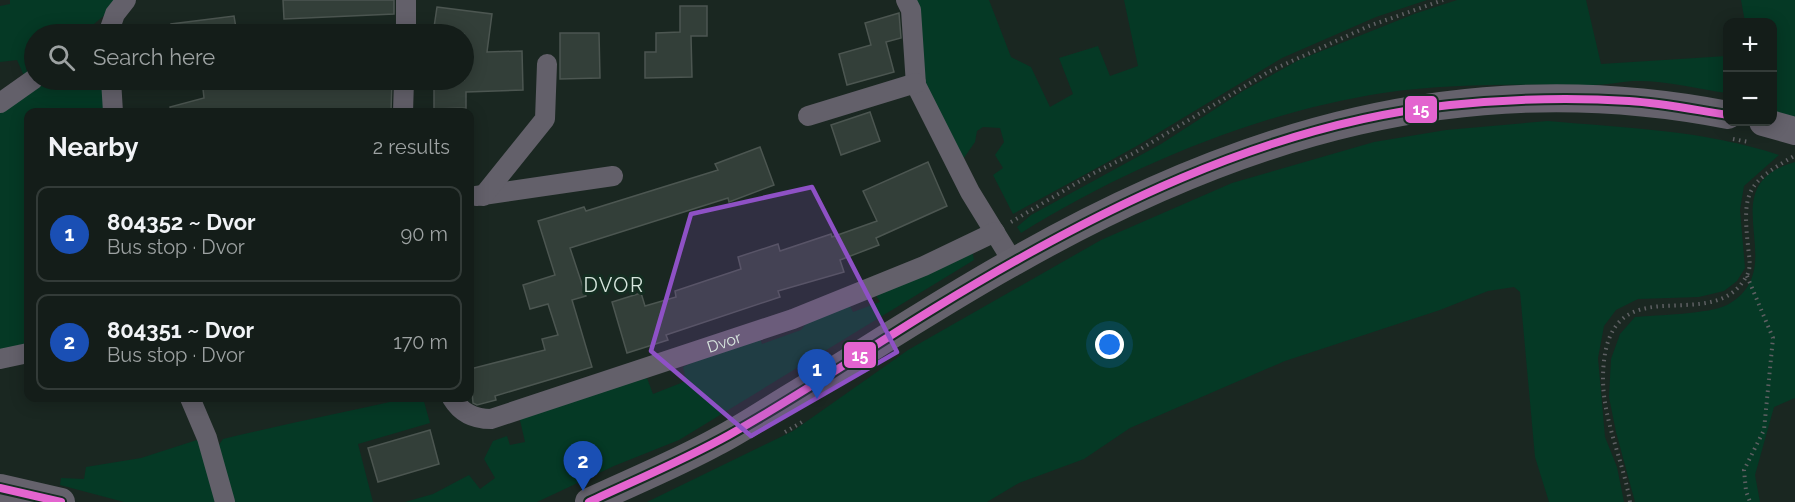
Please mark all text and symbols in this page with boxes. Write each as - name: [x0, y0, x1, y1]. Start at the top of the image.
- map controls: [1723, 18, 1777, 126]
- button: +: [1723, 18, 1777, 72]
- search box: [24, 24, 474, 90]
- icon: search: [45, 41, 78, 74]
- text: Search here: [93, 44, 215, 70]
- button: −: [1723, 72, 1777, 126]
- line badge: 15: [1404, 95, 1438, 124]
- text: 15: [1413, 100, 1430, 119]
- text: Nearby: [48, 132, 138, 162]
- text: 2 results: [373, 135, 450, 159]
- text: 804352 ~ Dvor: [107, 209, 256, 235]
- text: 1: [65, 222, 74, 246]
- text: 90 m: [401, 222, 448, 246]
- text: Bus stop · Dvor: [107, 235, 245, 259]
- district label: DVOR: [584, 273, 644, 297]
- text: 804351 ~ Dvor: [107, 317, 254, 343]
- street label: Dvor: [705, 328, 744, 357]
- text: 2: [64, 330, 75, 354]
- text: 170 m: [393, 330, 448, 354]
- your location: [1095, 330, 1124, 359]
- line badge: 15: [843, 341, 877, 369]
- text: Bus stop · Dvor: [107, 343, 245, 367]
- text: 15: [852, 346, 869, 365]
- pin: 1: [798, 350, 836, 399]
- pin: 2: [564, 442, 602, 491]

